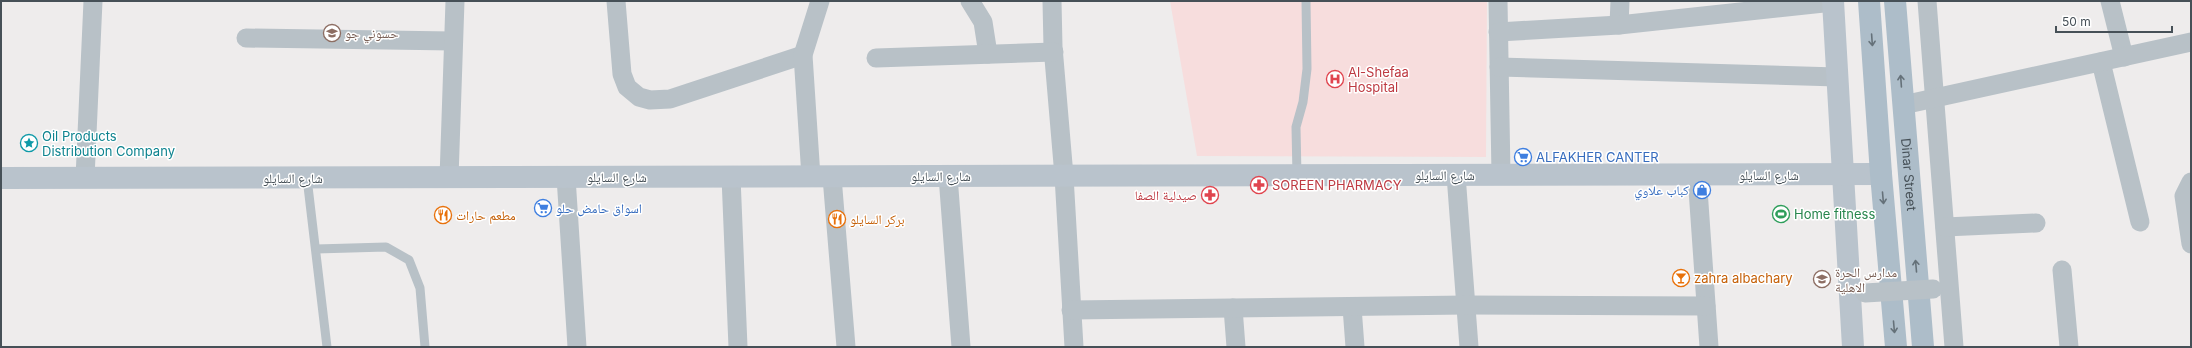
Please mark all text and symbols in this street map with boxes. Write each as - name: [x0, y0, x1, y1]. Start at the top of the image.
- scale bar: [2056, 8, 2172, 34]
- text: 50 m: [2062, 14, 2091, 29]
- school or university icon: حسوني جو: [322, 23, 342, 43]
- place label: حسوني جو: [345, 25, 399, 44]
- one-way arrow: [1868, 33, 1875, 46]
- place label: Al-Shefaa Hospital: [1348, 64, 1409, 95]
- hospital icon: Al-Shefaa Hospital: [1325, 69, 1345, 89]
- one-way arrow: [1897, 75, 1904, 88]
- place label: Oil Products Distribution Company: [42, 128, 175, 159]
- place icon: Oil Products Distribution Company: [19, 133, 39, 153]
- street label: Dinar Street: [1898, 137, 1920, 211]
- supermarket icon: ALFAKHER CANTER: [1513, 147, 1533, 167]
- place label: ALFAKHER CANTER: [1536, 149, 1659, 165]
- street label: شارع السايلو: [1415, 167, 1475, 185]
- street label: شارع السايلو: [1739, 167, 1799, 185]
- street label: شارع السايلو: [911, 168, 971, 186]
- street label: شارع السايلو: [587, 169, 647, 187]
- street label: شارع السايلو: [263, 170, 323, 188]
- pharmacy icon: SOREEN PHARMACY: [1249, 175, 1269, 195]
- place label: SOREEN PHARMACY: [1272, 177, 1402, 193]
- shop icon: كباب علاوي: [1692, 180, 1712, 200]
- place label: كباب علاوي: [1634, 182, 1690, 201]
- pharmacy icon: صيدلية الصفا: [1200, 185, 1220, 205]
- place label: صيدلية الصفا: [1135, 187, 1197, 203]
- one-way arrow: [1879, 191, 1886, 204]
- supermarket icon: اسواق حامض حلو: [533, 198, 553, 218]
- place label: اسواق حامض حلو: [556, 200, 642, 217]
- sports icon: Home fitness: [1771, 204, 1791, 224]
- restaurant icon: مطعم حارات: [433, 205, 453, 225]
- place label: Home fitness: [1794, 206, 1875, 222]
- place label: مطعم حارات: [456, 207, 516, 224]
- restaurant icon: بركر السايلو: [827, 209, 847, 229]
- place label: بركر السايلو: [850, 211, 905, 228]
- one-way arrow: [1912, 260, 1920, 273]
- place label: مدارس الحرة الاهلية: [1835, 264, 1897, 295]
- bar icon: zahra albachary: [1671, 268, 1691, 288]
- school or university icon: مدارس الحرة الاهلية: [1812, 269, 1832, 289]
- place label: zahra albachary: [1694, 270, 1793, 286]
- one-way arrow: [1890, 320, 1898, 333]

